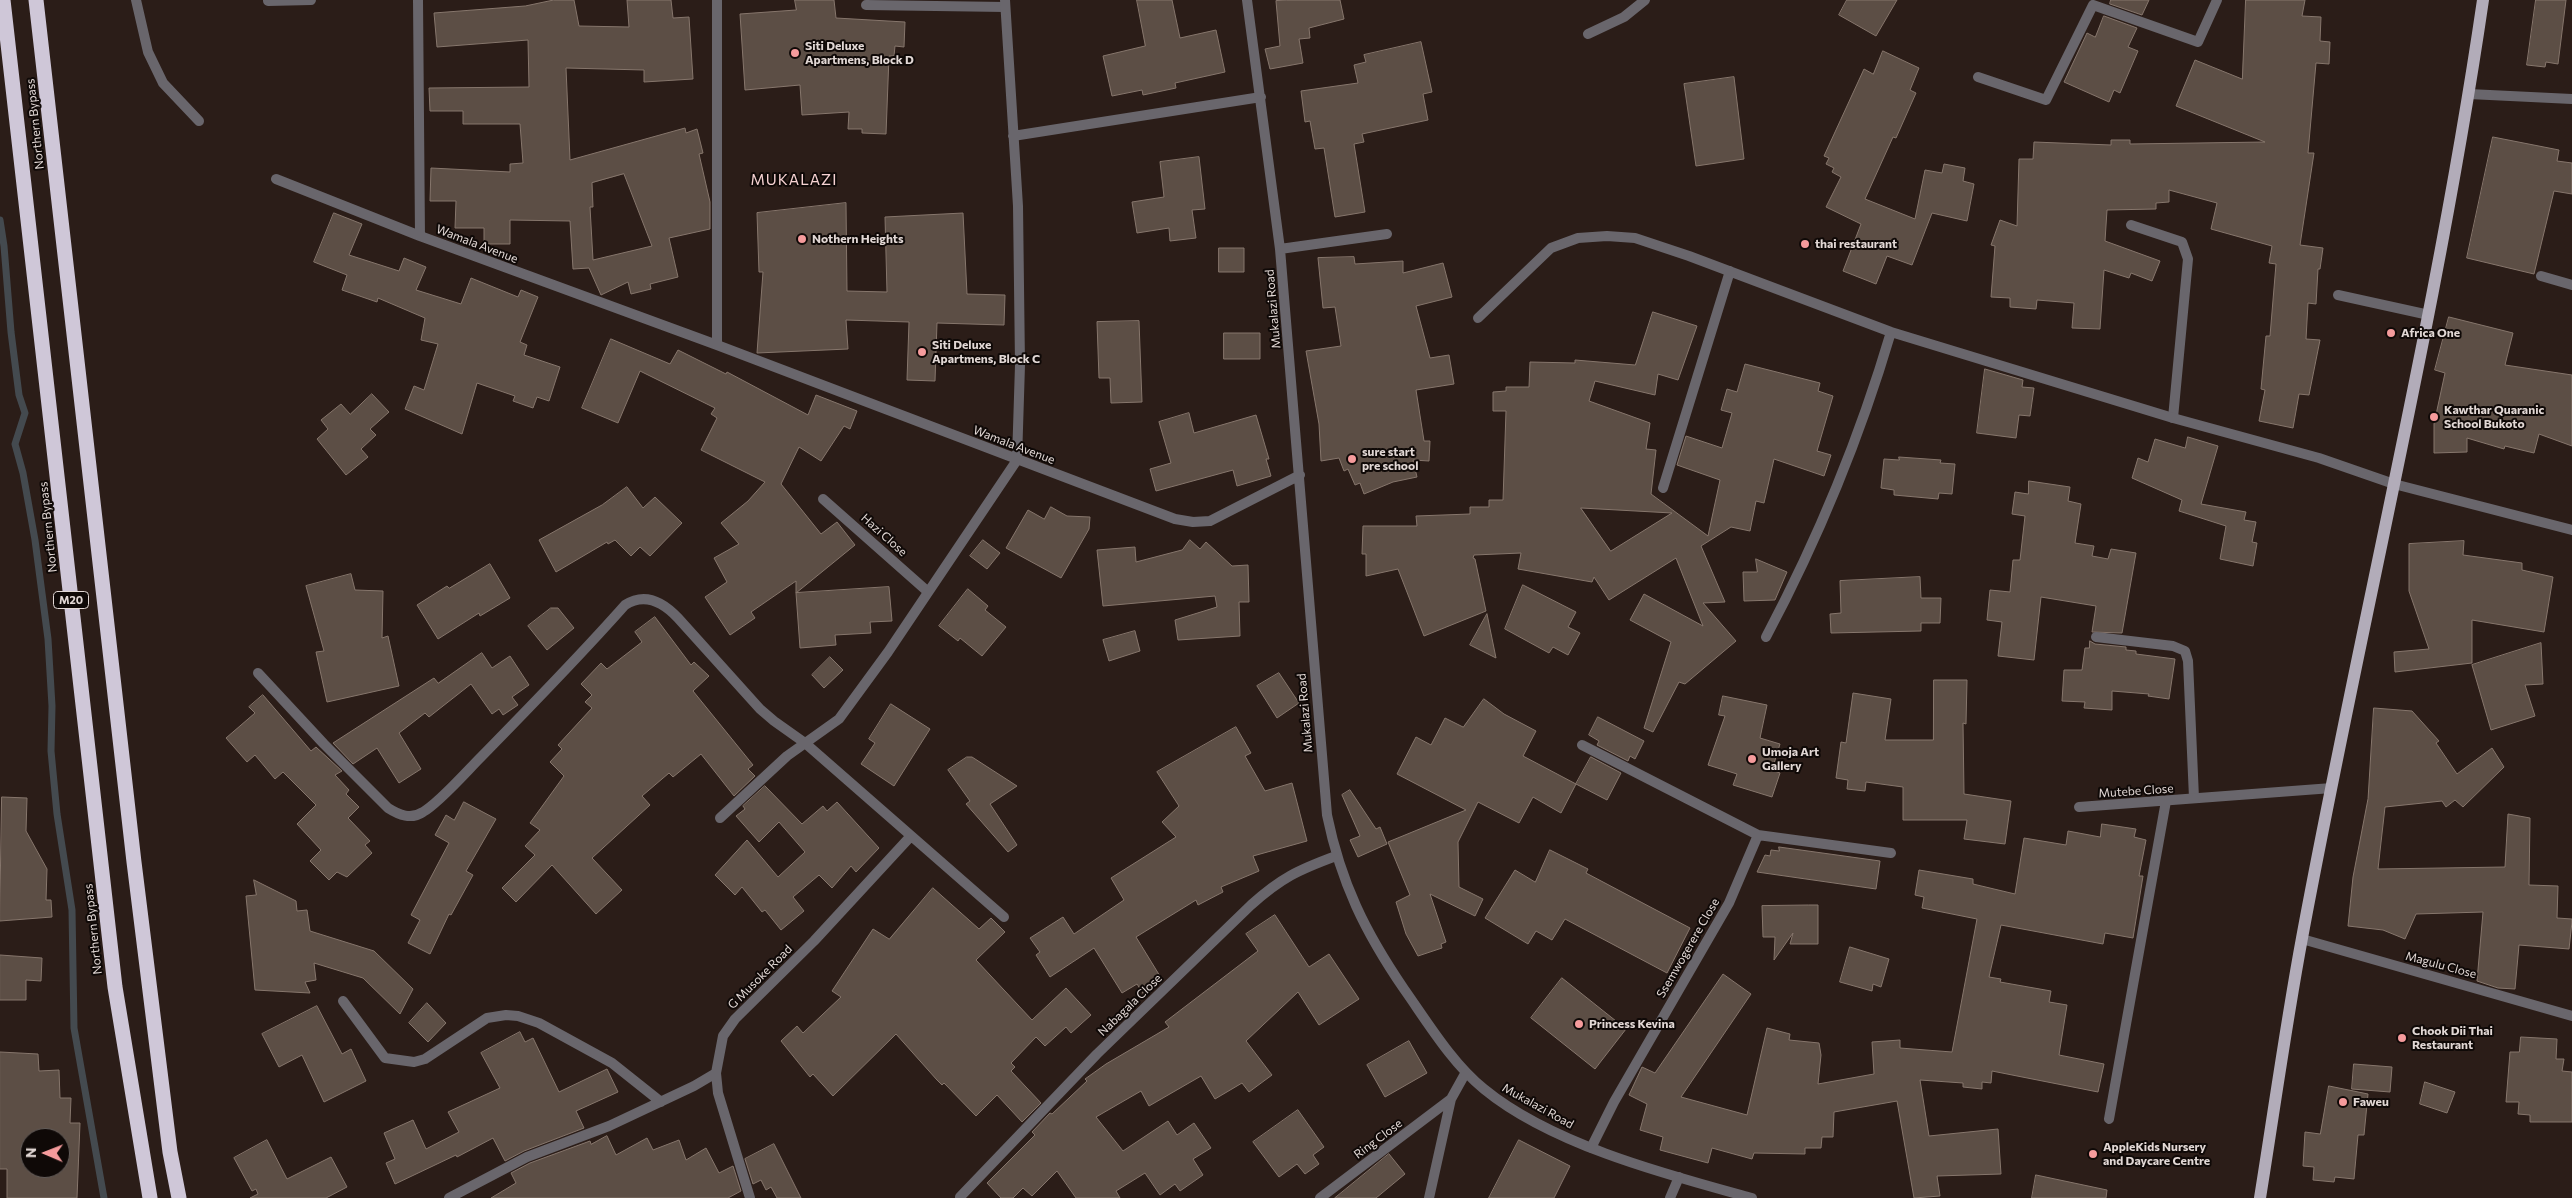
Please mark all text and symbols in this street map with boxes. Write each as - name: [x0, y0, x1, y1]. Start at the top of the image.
- place label: Siti Deluxe Apartmens, Block D: [805, 39, 914, 67]
- marker: Siti Deluxe Apartmens, Block D: [789, 47, 801, 59]
- street label: Northern Bypass: [23, 78, 47, 170]
- district label: MUKALAZI: [750, 171, 838, 189]
- street label: Wamala Avenue: [434, 222, 520, 266]
- place label: Nothern Heights: [812, 232, 903, 246]
- marker: Nothern Heights: [796, 233, 808, 245]
- place label: thai restaurant: [1815, 237, 1897, 251]
- marker: thai restaurant: [1799, 238, 1811, 250]
- street label: Mukalazi Road: [1262, 269, 1284, 349]
- place label: Africa One: [2401, 326, 2460, 340]
- marker: Africa One: [2385, 327, 2397, 339]
- place label: Siti Deluxe Apartmens, Block C: [932, 338, 1040, 366]
- marker: Siti Deluxe Apartmens, Block C: [916, 346, 928, 358]
- place label: Kawthar Quaranic School Bukoto: [2444, 403, 2544, 431]
- marker: Kawthar Quaranic School Bukoto: [2428, 411, 2440, 423]
- street label: Wamala Avenue: [971, 423, 1057, 467]
- place label: sure start pre school: [1362, 445, 1418, 473]
- marker: sure start pre school: [1346, 453, 1358, 465]
- street label: Northern Bypass: [36, 481, 60, 573]
- street label: Hazi Close: [858, 511, 910, 559]
- road number: M20: [54, 592, 88, 608]
- street label: Mukalazi Road: [1294, 673, 1316, 753]
- place label: Umoja Art Gallery: [1762, 745, 1819, 773]
- marker: Umoja Art Gallery: [1746, 753, 1758, 765]
- street label: Mutebe Close: [2098, 781, 2174, 801]
- street label: Northern Bypass: [81, 883, 105, 975]
- street label: Ssemwogerere Close: [1654, 896, 1722, 1000]
- street label: G Musoke Road: [725, 942, 795, 1012]
- street label: Magulu Close: [2404, 949, 2478, 981]
- street label: Nabagala Close: [1095, 971, 1165, 1039]
- place label: Princess Kevina: [1589, 1017, 1675, 1031]
- marker: Princess Kevina: [1573, 1018, 1585, 1030]
- place label: Chook Dii Thai Restaurant: [2412, 1024, 2493, 1052]
- marker: Chook Dii Thai Restaurant: [2396, 1032, 2408, 1044]
- street label: Mukalazi Road: [1500, 1080, 1576, 1132]
- place label: Faweu: [2353, 1095, 2389, 1109]
- marker: Faweu: [2337, 1096, 2349, 1108]
- street label: Ring Close: [1351, 1116, 1405, 1162]
- north arrow: [20, 1128, 70, 1178]
- place label: AppleKids Nursery and Daycare Centre: [2103, 1140, 2210, 1168]
- text: N: [22, 1147, 39, 1158]
- marker: AppleKids Nursery and Daycare Centre: [2087, 1148, 2099, 1160]

